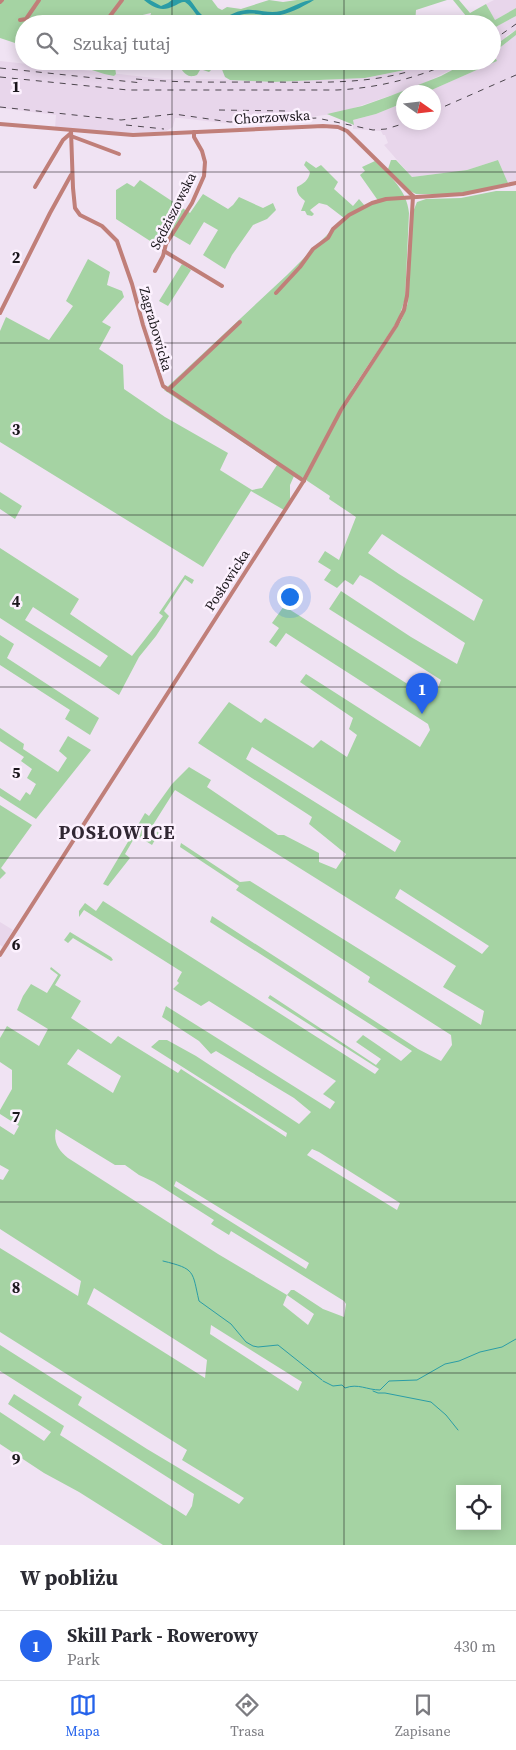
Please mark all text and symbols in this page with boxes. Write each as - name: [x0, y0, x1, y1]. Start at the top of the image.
- search box: [15, 15, 501, 70]
- icon: search: [33, 29, 61, 57]
- text: Szukaj tutaj: [73, 30, 171, 56]
- text: 1: [12, 75, 20, 97]
- north arrow: [396, 85, 441, 130]
- street label: Chorzowska: [233, 105, 311, 129]
- street label: Sędziszowska: [145, 168, 201, 253]
- text: 2: [12, 246, 21, 268]
- street label: Zagrabowicka: [134, 284, 178, 374]
- text: 3: [12, 418, 21, 440]
- street label: Posłowicka: [200, 545, 255, 615]
- your location: [277, 584, 303, 610]
- text: 4: [12, 590, 21, 612]
- pin: 1: [406, 673, 438, 714]
- text: 5: [12, 761, 21, 783]
- district label: POSŁOWICE: [59, 819, 175, 845]
- text: 6: [12, 933, 21, 955]
- text: 7: [12, 1105, 21, 1127]
- text: 8: [12, 1276, 20, 1298]
- text: 9: [12, 1448, 21, 1470]
- map controls: [456, 1485, 501, 1530]
- button: locate: [456, 1485, 501, 1530]
- text: W pobliżu: [20, 1563, 118, 1592]
- text: Skill Park - Rowerowy: [67, 1622, 258, 1648]
- text: 1: [32, 1635, 40, 1657]
- text: 430 m: [454, 1635, 496, 1657]
- text: Park: [67, 1648, 100, 1670]
- tab: Mapa: [65, 1691, 100, 1741]
- tab: Trasa: [230, 1691, 264, 1741]
- tab: Zapisane: [395, 1691, 451, 1741]

